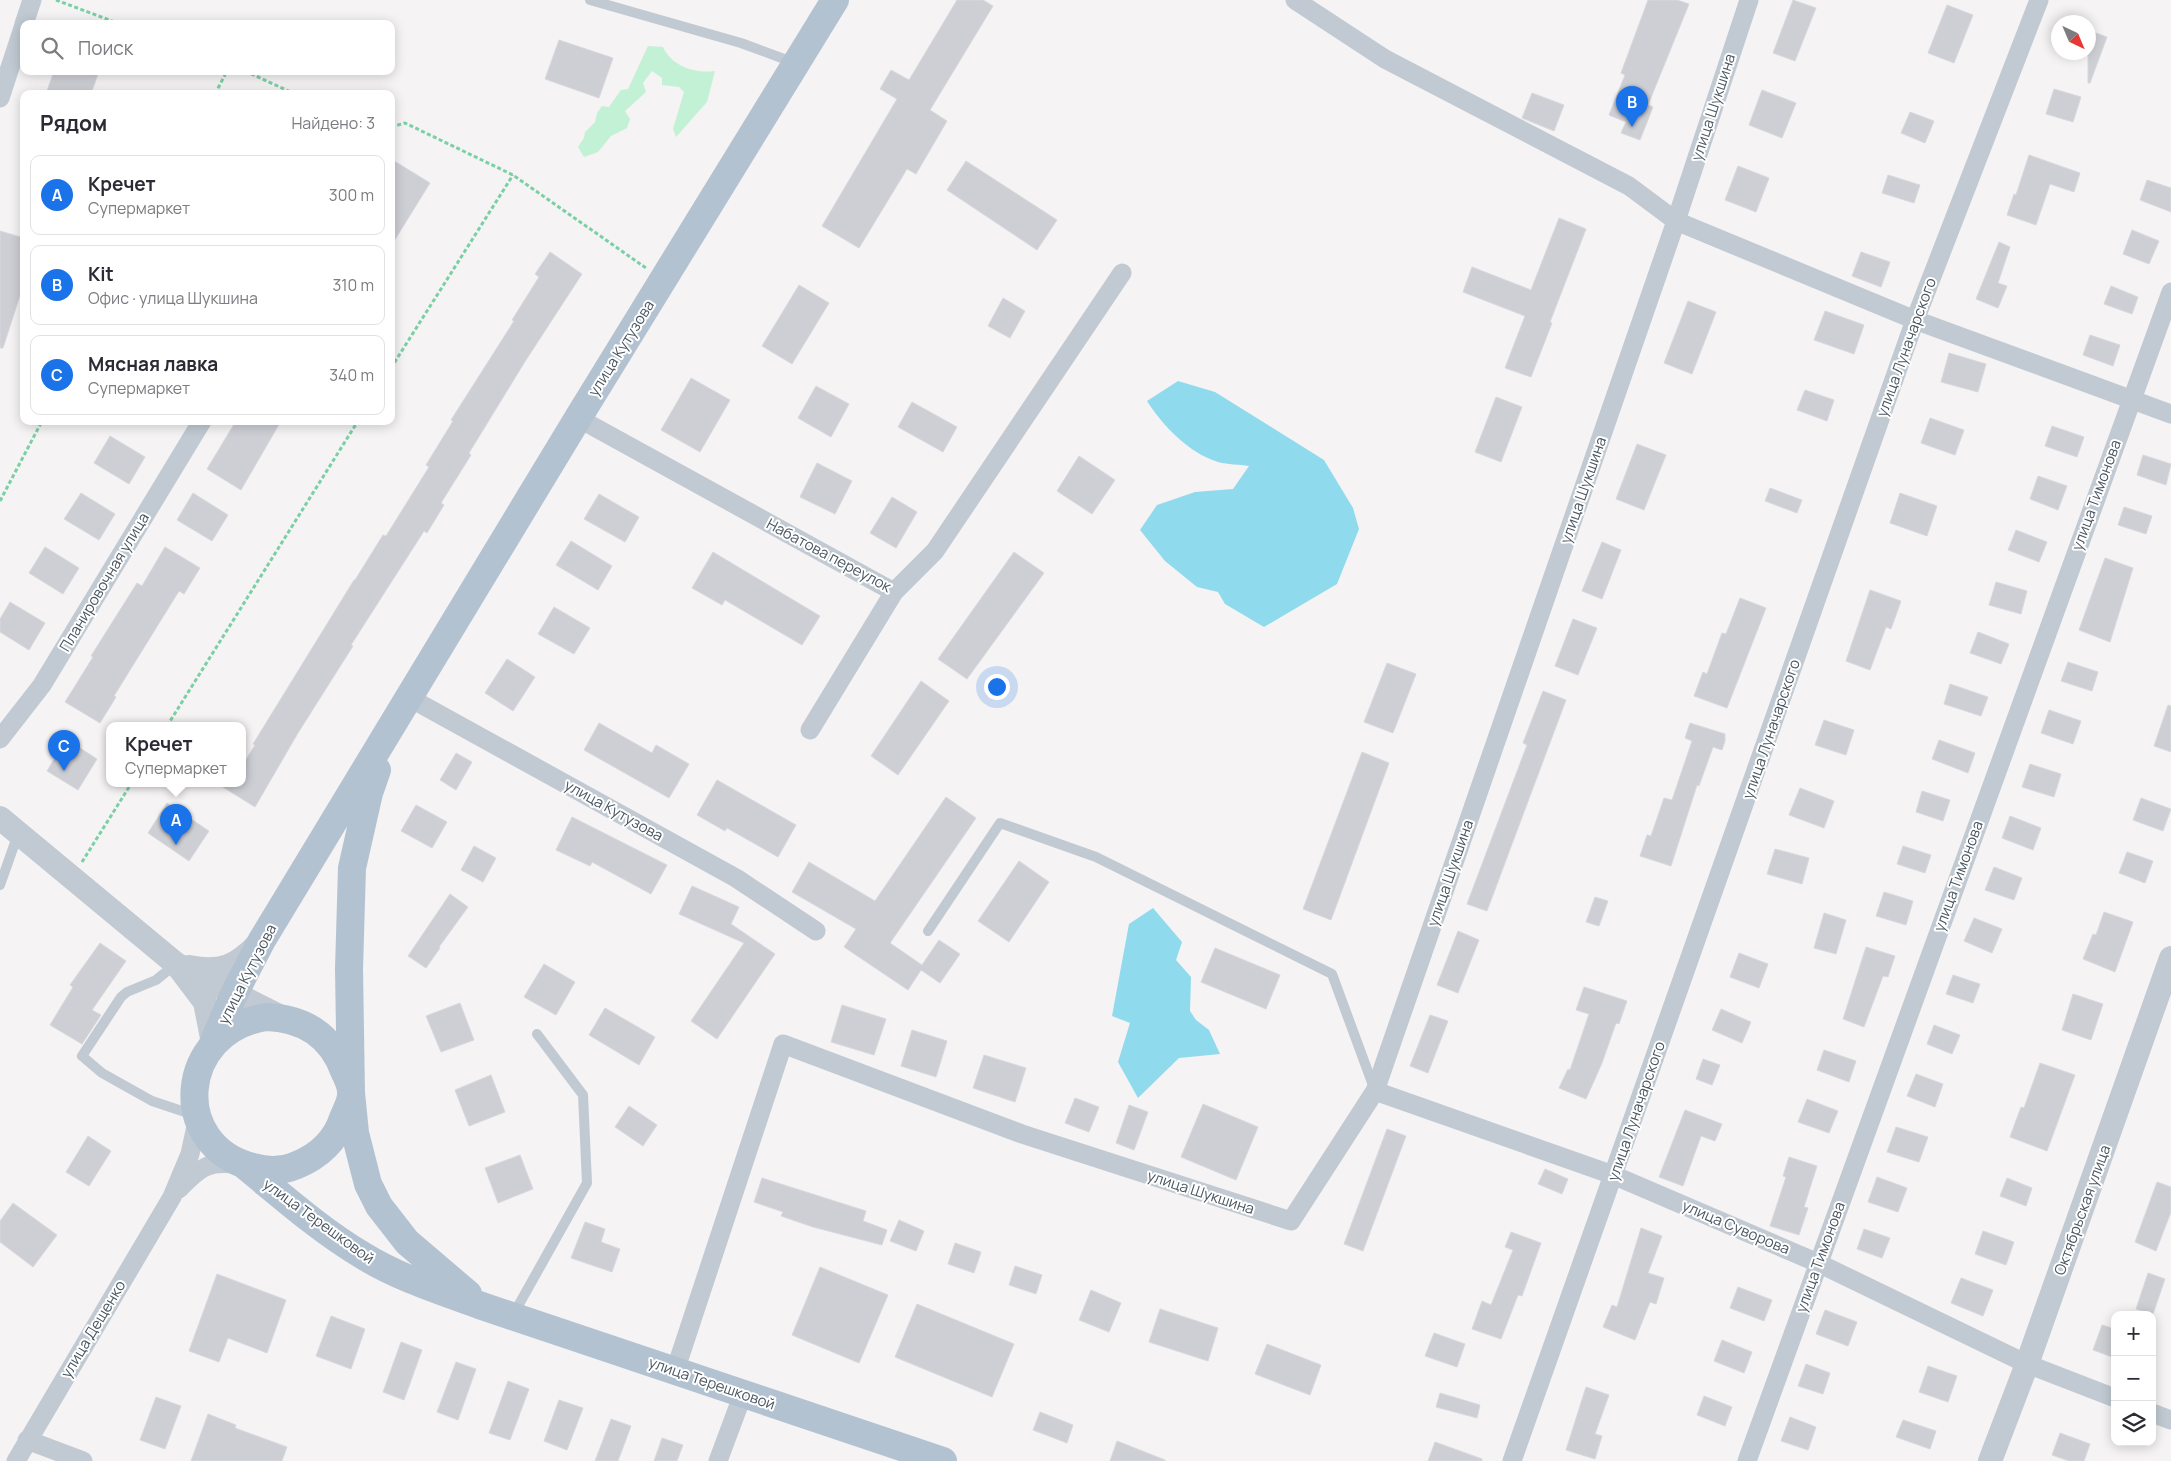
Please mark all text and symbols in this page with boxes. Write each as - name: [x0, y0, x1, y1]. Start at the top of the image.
- north arrow: [2051, 15, 2096, 60]
- search box: [20, 20, 395, 75]
- icon: search: [38, 34, 66, 62]
- text: Поиск: [78, 35, 133, 61]
- street label: улица Шукшина: [1686, 51, 1740, 163]
- pin: B: [1616, 86, 1648, 127]
- text: Рядом: [40, 109, 107, 137]
- text: Найдено: 3: [291, 112, 375, 134]
- text: Кречет: [88, 171, 156, 197]
- text: A: [52, 184, 62, 206]
- text: 300 m: [329, 184, 374, 206]
- text: Супермаркет: [88, 197, 190, 219]
- text: Kit: [88, 261, 114, 287]
- text: B: [52, 274, 62, 296]
- text: 310 m: [332, 274, 374, 296]
- street label: улица Луначарского: [1871, 274, 1941, 419]
- text: Офис · улица Шукшина: [88, 287, 258, 309]
- street label: улица Кутузова: [583, 296, 659, 400]
- text: Мясная лавка: [88, 351, 218, 377]
- text: C: [51, 364, 63, 386]
- text: 340 m: [329, 364, 374, 386]
- text: Супермаркет: [88, 377, 190, 399]
- street label: улица Шукшина: [1555, 434, 1611, 546]
- street label: улица Тимонова: [2066, 437, 2126, 553]
- street label: Планировочная улица: [54, 509, 154, 655]
- street label: Набатова переулок: [763, 513, 896, 597]
- street label: улица Луначарского: [1737, 656, 1805, 802]
- your location: [984, 674, 1010, 700]
- popup: [106, 722, 246, 787]
- pin: C: [48, 730, 80, 771]
- text: Кречет: [125, 731, 192, 757]
- text: Супермаркет: [125, 757, 227, 779]
- street label: улица Кутузова: [561, 774, 667, 846]
- pin: A: [160, 804, 192, 845]
- street label: улица Шукшина: [1422, 817, 1478, 929]
- street label: улица Тимонова: [1928, 818, 1988, 934]
- street label: улица Кутузова: [213, 920, 281, 1028]
- street label: улица Луначарского: [1602, 1038, 1670, 1184]
- street label: Октябрьская улица: [2049, 1142, 2115, 1278]
- street label: улица Шукшина: [1145, 1165, 1257, 1219]
- street label: улица Терешковой: [259, 1174, 379, 1268]
- street label: улица Суворова: [1679, 1195, 1793, 1259]
- street label: улица Тимонова: [1790, 1199, 1850, 1315]
- street label: улица Дещенко: [56, 1276, 131, 1382]
- map controls: [2111, 1311, 2156, 1446]
- button: +: [2111, 1311, 2156, 1356]
- street label: улица Терешковой: [646, 1351, 778, 1415]
- button: −: [2111, 1356, 2156, 1401]
- button: layers: [2111, 1401, 2156, 1446]

